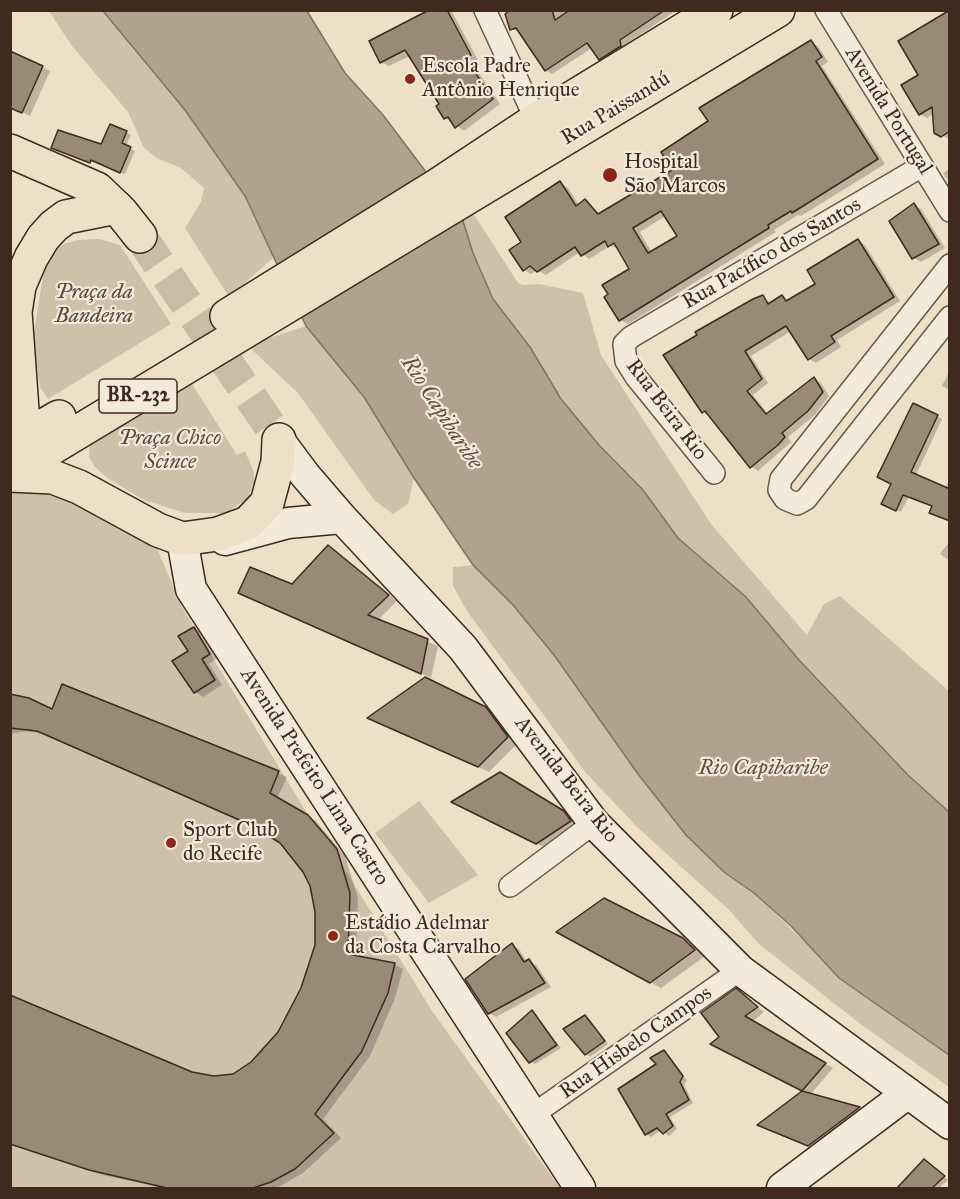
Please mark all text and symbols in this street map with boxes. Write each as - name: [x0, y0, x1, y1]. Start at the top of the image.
- street label: Avenida Portugal: [839, 42, 937, 180]
- place label: Escola Padre Antônio Henrique: [422, 54, 579, 104]
- street label: Rua Paissandú: [557, 67, 675, 151]
- marker: Escola Padre Antônio Henrique: [403, 72, 417, 86]
- place label: Hospital São Marcos: [624, 150, 726, 200]
- marker: Hospital São Marcos: [601, 166, 619, 184]
- street label: Rua Pacífico dos Santos: [678, 193, 866, 315]
- park label: Praça da Bandeira: [55, 280, 133, 330]
- water label: Rio Capibaribe: [395, 352, 487, 474]
- street label: Rua Beira Rio: [620, 354, 712, 466]
- road number: BR-232: [99, 379, 177, 413]
- park label: Praça Chico Scince: [119, 426, 221, 476]
- street label: Avenida Prefeito Lima Castro: [234, 663, 394, 891]
- street label: Avenida Beira Rio: [509, 712, 623, 848]
- water label: Rio Capibaribe: [698, 756, 828, 782]
- place label: Sport Club do Recife: [183, 818, 277, 868]
- marker: Sport Club do Recife: [164, 836, 178, 850]
- place label: Estádio Adelmar da Costa Carvalho: [345, 911, 501, 961]
- marker: Estádio Adelmar da Costa Carvalho: [326, 929, 340, 943]
- street label: Rua Hisbelo Campos: [555, 981, 717, 1105]

